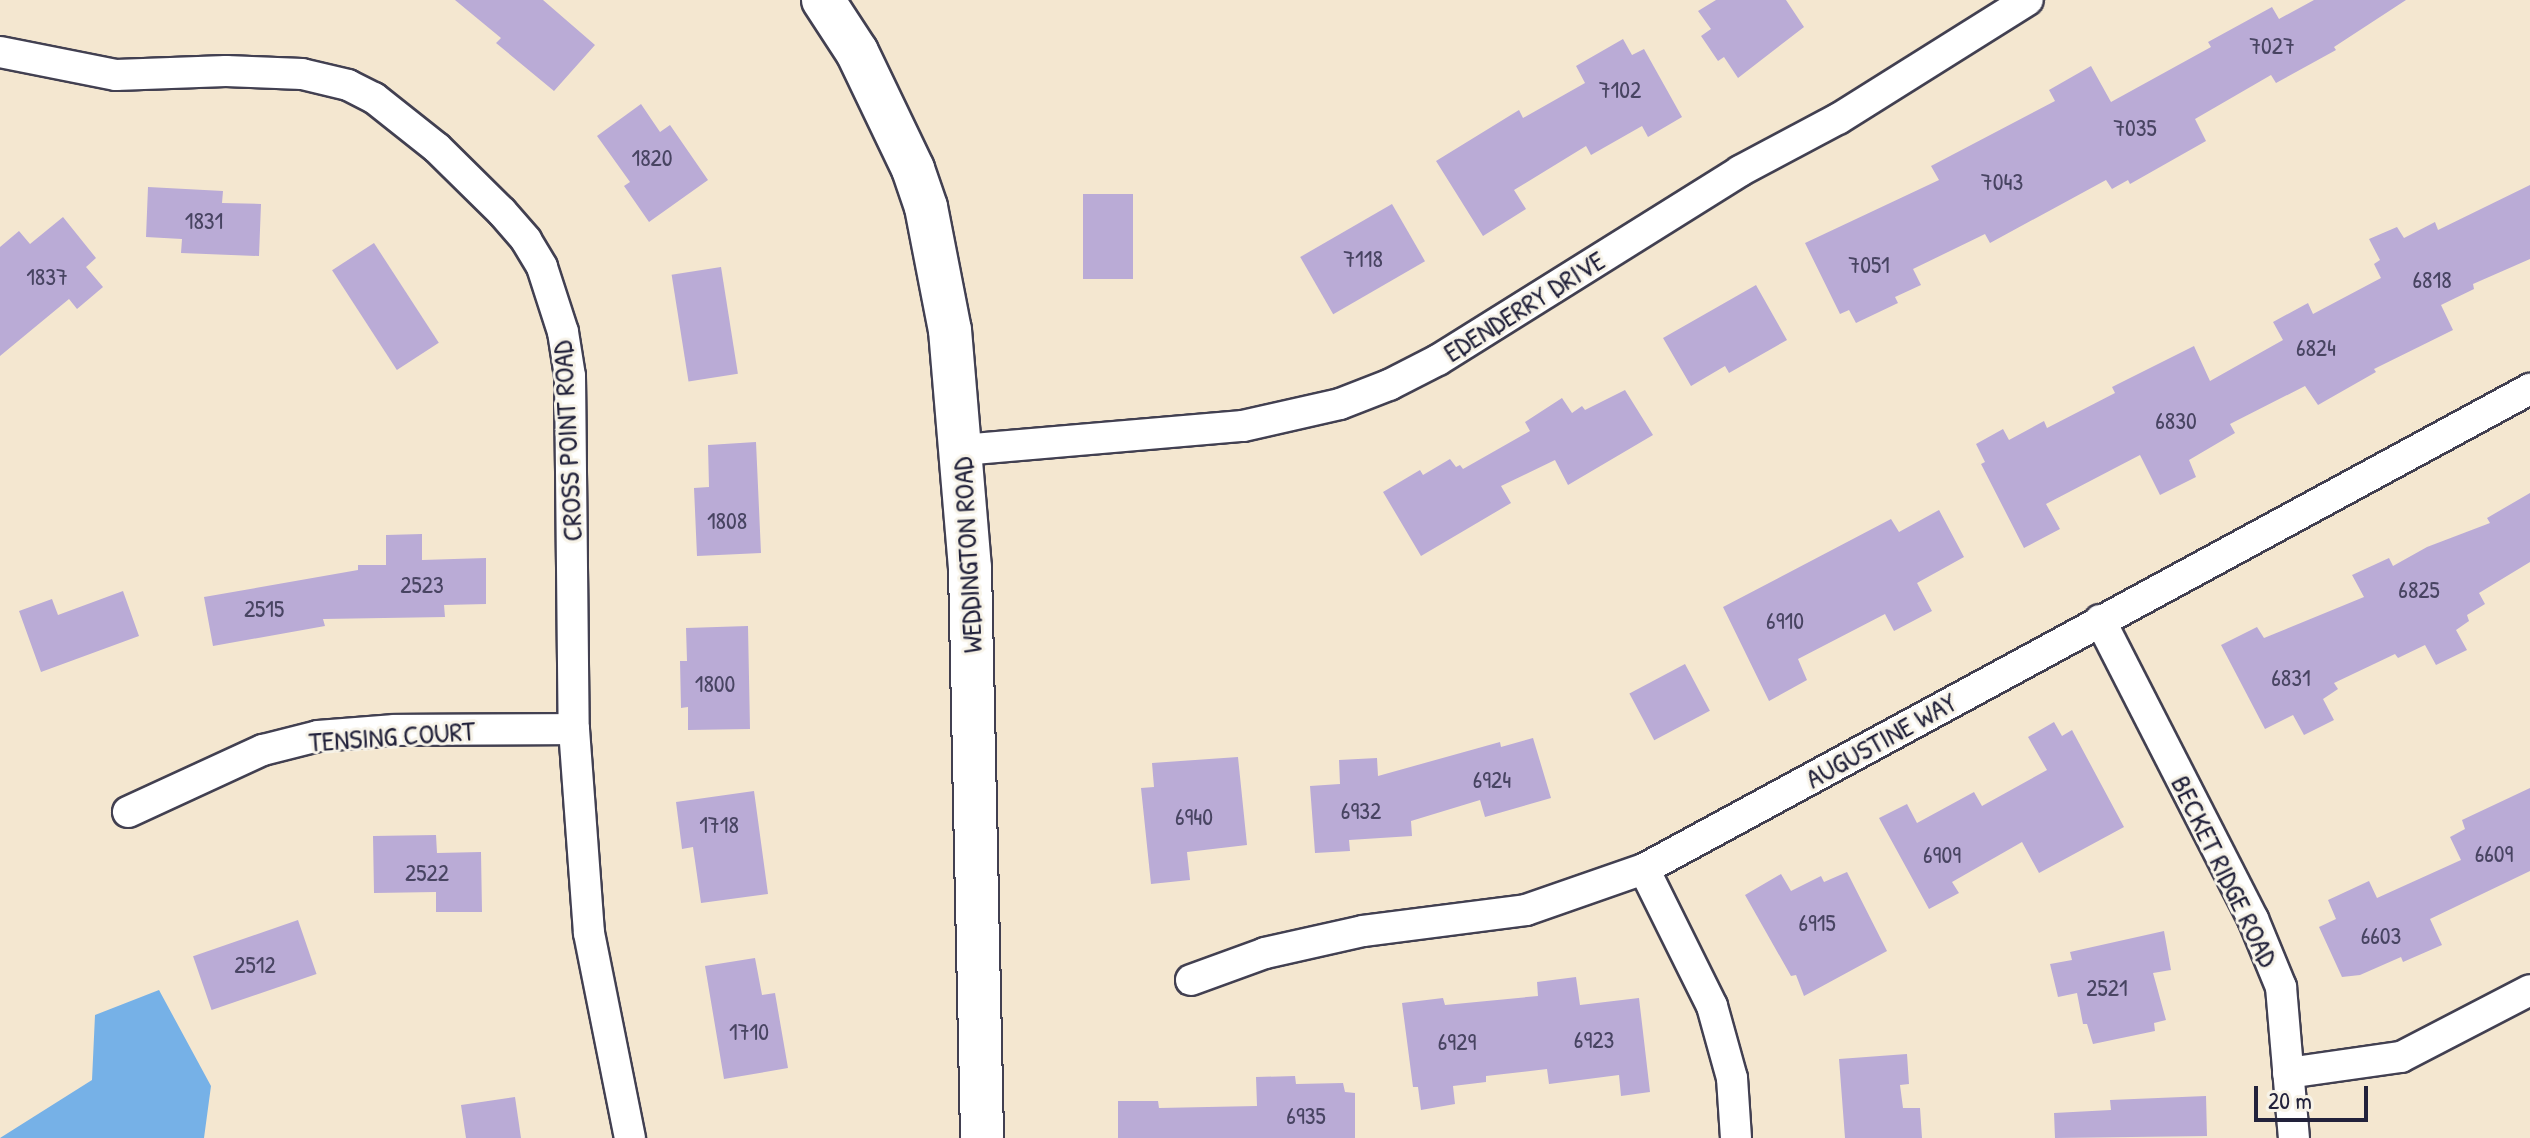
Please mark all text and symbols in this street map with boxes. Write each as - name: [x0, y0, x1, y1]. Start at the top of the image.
- house number: 7027: [2249, 32, 2295, 60]
- house number: 7102: [1599, 76, 1641, 104]
- house number: 7035: [2113, 114, 2157, 142]
- house number: 1820: [631, 144, 673, 172]
- house number: 7043: [1981, 168, 2023, 196]
- house number: 1831: [185, 207, 223, 235]
- street label: EDENDERRY DRIVE: [1437, 243, 1611, 369]
- house number: 7118: [1343, 245, 1383, 273]
- house number: 7051: [1848, 251, 1890, 279]
- house number: 1837: [26, 263, 68, 291]
- house number: 6818: [2412, 266, 2452, 294]
- house number: 6824: [2296, 334, 2336, 362]
- street label: CROSS POINT ROAD: [545, 340, 589, 542]
- house number: 6830: [2155, 407, 2197, 435]
- street label: WEDDINGTON ROAD: [945, 456, 989, 654]
- house number: 1808: [707, 507, 747, 535]
- house number: 2523: [400, 571, 444, 599]
- house number: 6825: [2398, 576, 2440, 604]
- house number: 2515: [244, 595, 284, 623]
- house number: 6910: [1766, 607, 1804, 635]
- house number: 6831: [2271, 664, 2311, 692]
- house number: 1800: [695, 670, 735, 698]
- street label: AUGUSTINE WAY: [1800, 685, 1962, 795]
- street label: TENSING COURT: [308, 713, 476, 759]
- house number: 6924: [1473, 766, 1511, 794]
- street label: BECKET RIDGE ROAD: [2164, 770, 2286, 972]
- house number: 6932: [1341, 797, 1381, 825]
- house number: 6940: [1175, 803, 1213, 831]
- house number: 1718: [699, 811, 739, 839]
- house number: 6609: [2475, 840, 2513, 868]
- house number: 6909: [1923, 841, 1961, 869]
- house number: 2522: [405, 859, 449, 887]
- house number: 6915: [1798, 909, 1836, 937]
- house number: 6603: [2361, 922, 2401, 950]
- house number: 2512: [234, 951, 276, 979]
- house number: 2521: [2086, 974, 2128, 1002]
- house number: 1710: [729, 1018, 769, 1046]
- house number: 6923: [1574, 1026, 1614, 1054]
- house number: 6929: [1438, 1028, 1476, 1056]
- scale bar: [2258, 1070, 2372, 1120]
- text: 20 m: [2268, 1084, 2312, 1116]
- house number: 6935: [1286, 1102, 1326, 1130]

